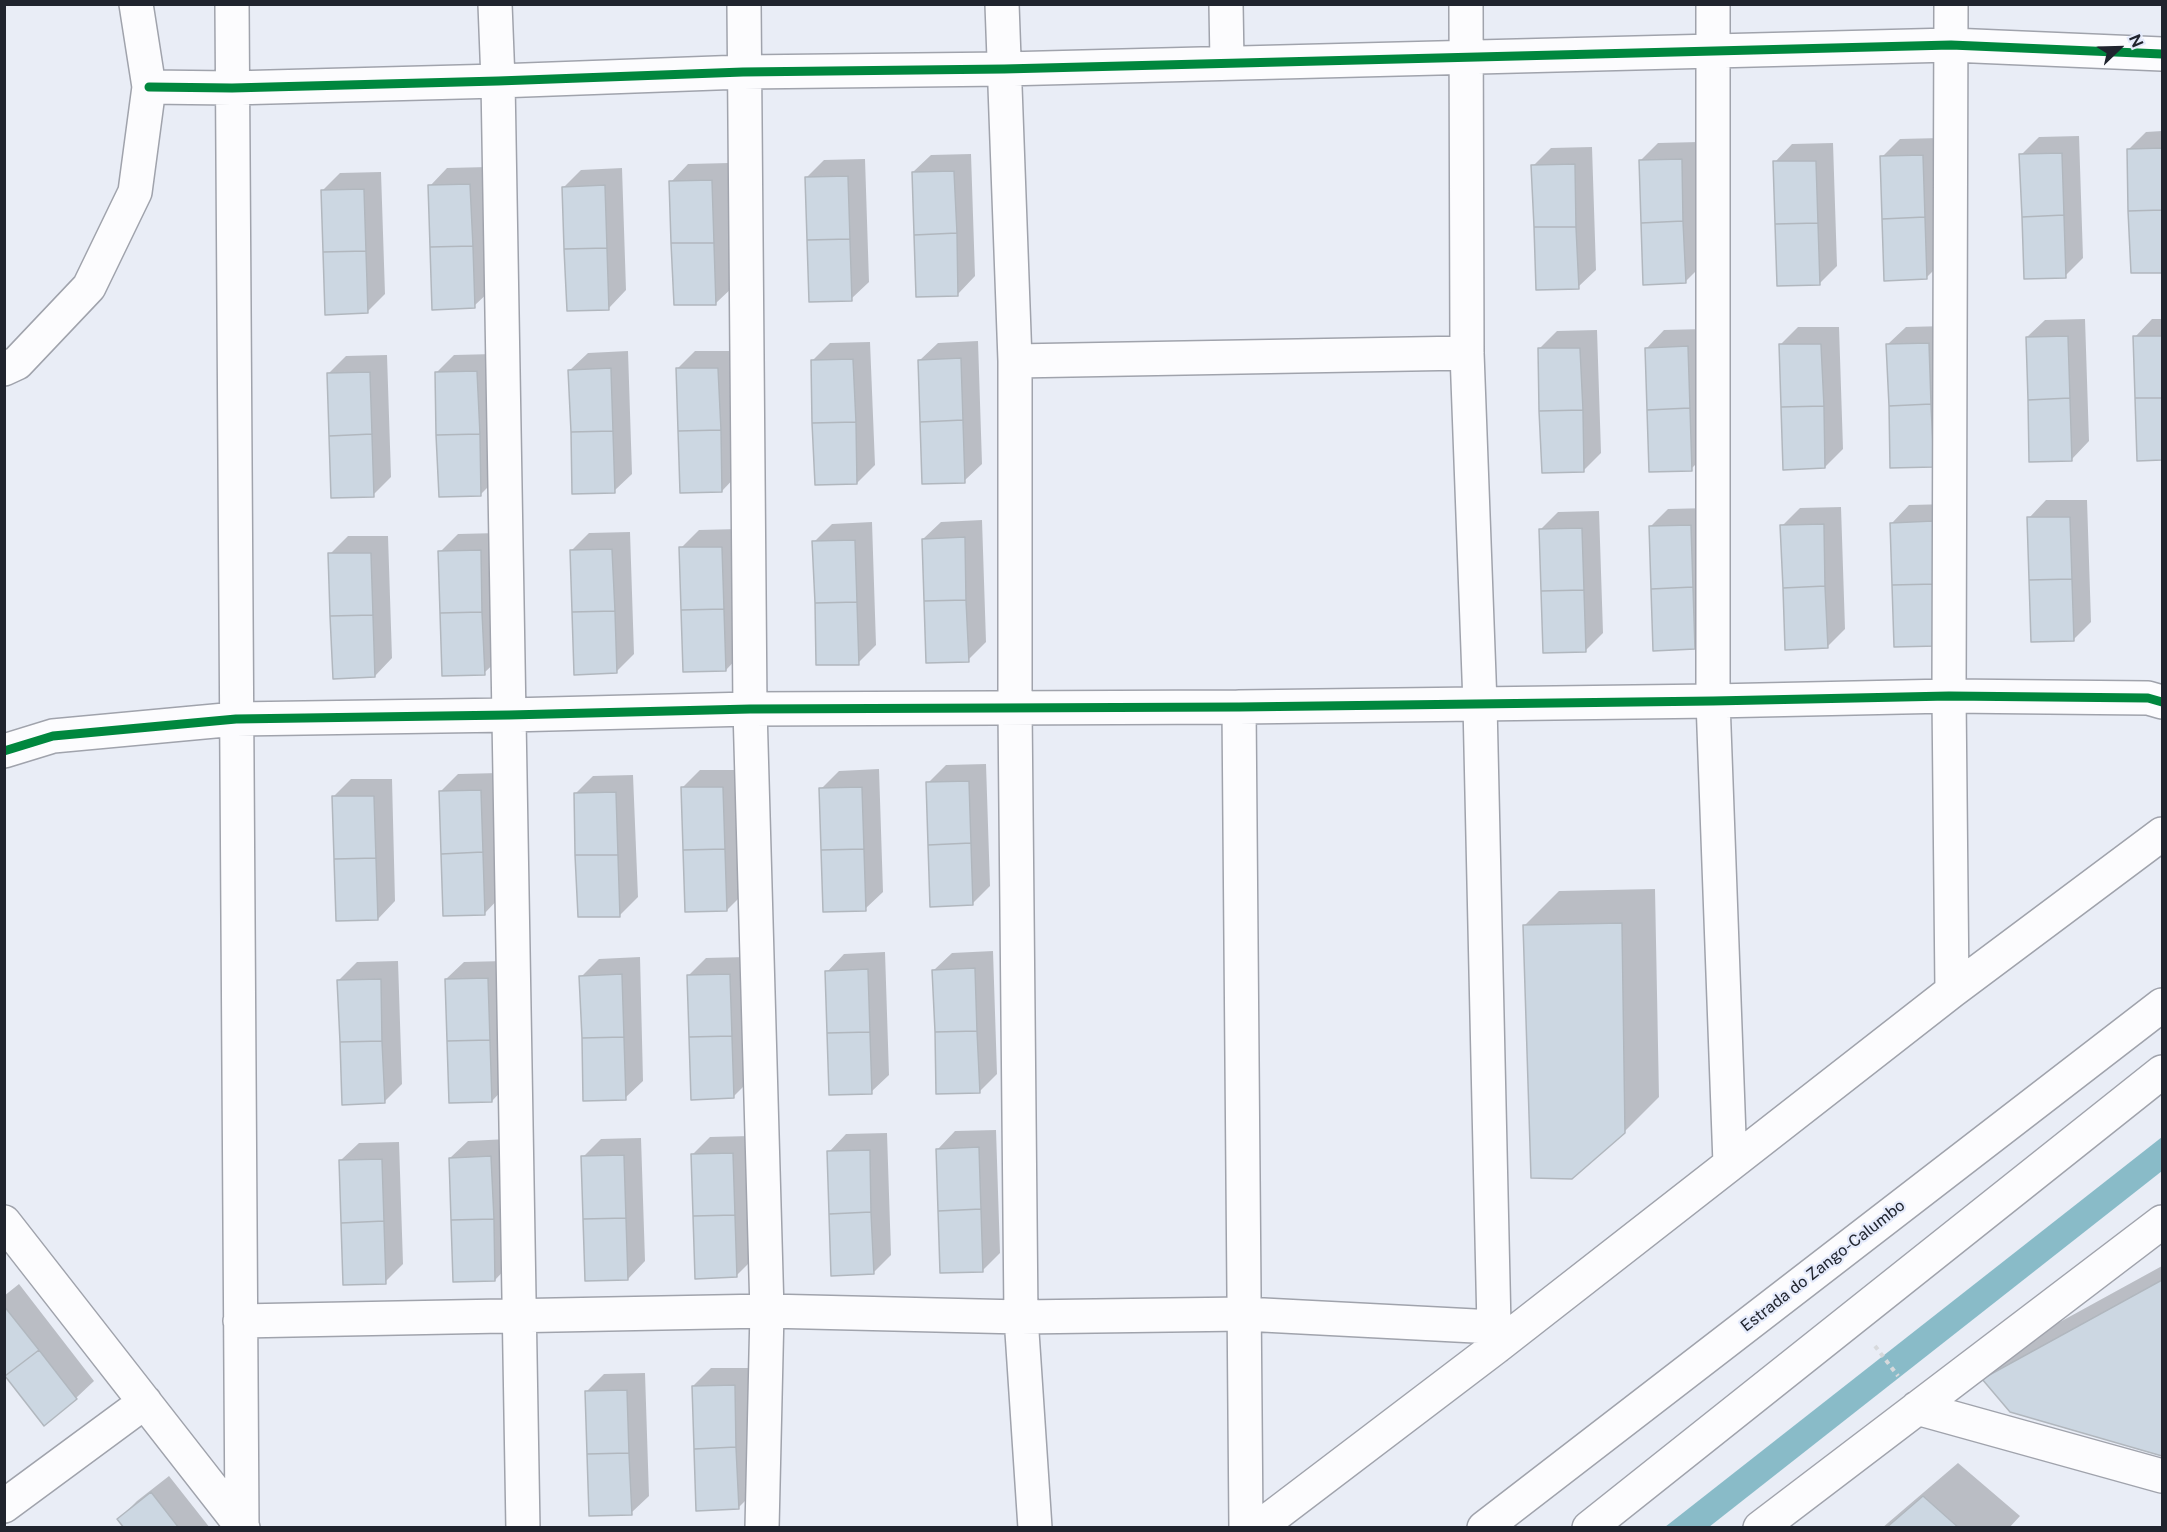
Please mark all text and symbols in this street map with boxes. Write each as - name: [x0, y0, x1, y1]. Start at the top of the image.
- north arrow: [2089, 18, 2149, 78]
- text: N: [2125, 31, 2147, 50]
- street label: Estrada do Zango-Calumbo: [1737, 1196, 1909, 1336]

